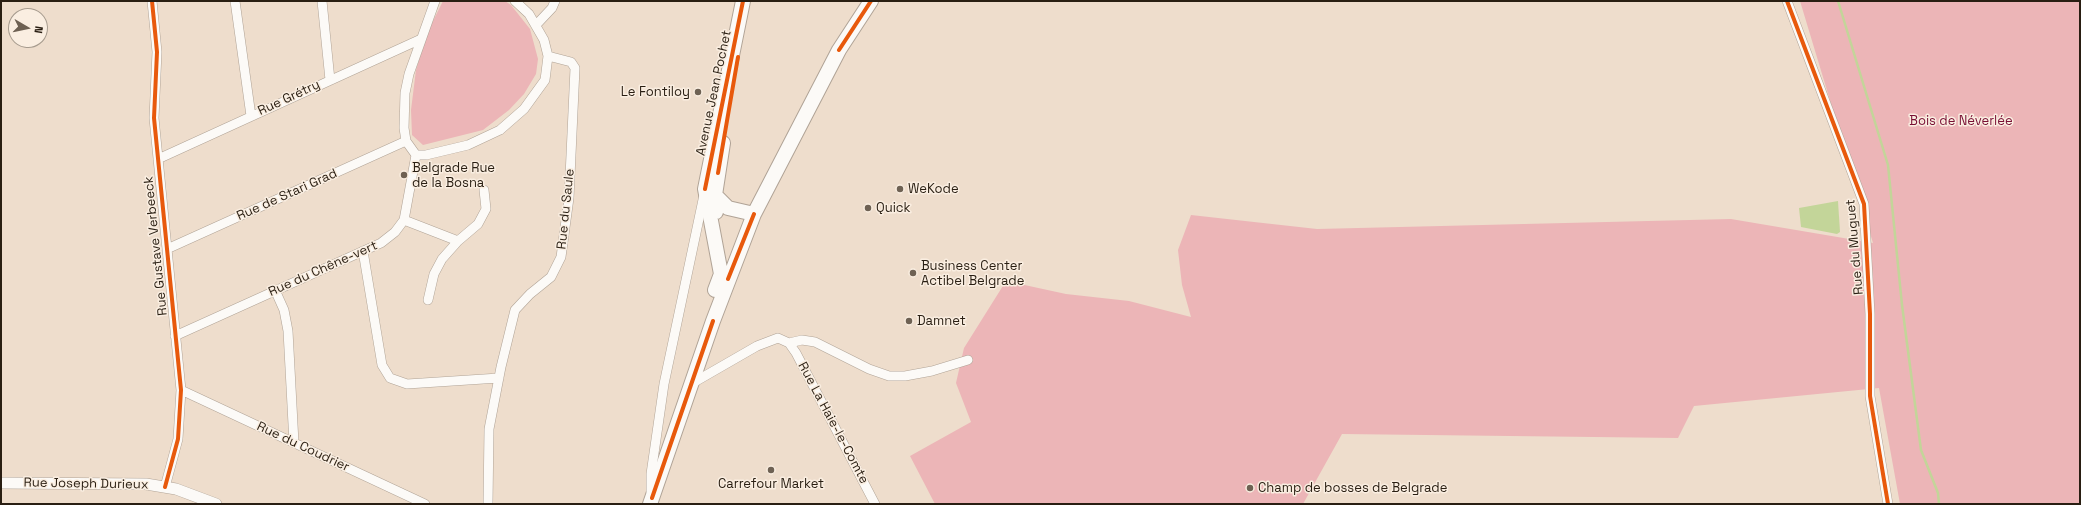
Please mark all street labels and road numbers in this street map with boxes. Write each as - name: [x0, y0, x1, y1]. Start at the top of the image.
- street label: Avenue Jean Pochet: [693, 29, 735, 157]
- street label: Rue Grétry: [255, 77, 323, 119]
- street label: Rue de Stari Grad: [234, 166, 340, 224]
- street label: Rue du Saule: [554, 168, 578, 250]
- street label: Rue Gustave Verbeeck: [141, 176, 171, 316]
- street label: Rue du Muguet: [1843, 199, 1867, 295]
- street label: Rue du Chêne-vert: [266, 238, 380, 300]
- street label: Rue La Haie-le-Comte: [794, 360, 872, 486]
- street label: Rue du Coudrier: [254, 419, 352, 475]
- street label: Rue Joseph Durieux: [23, 475, 149, 493]

